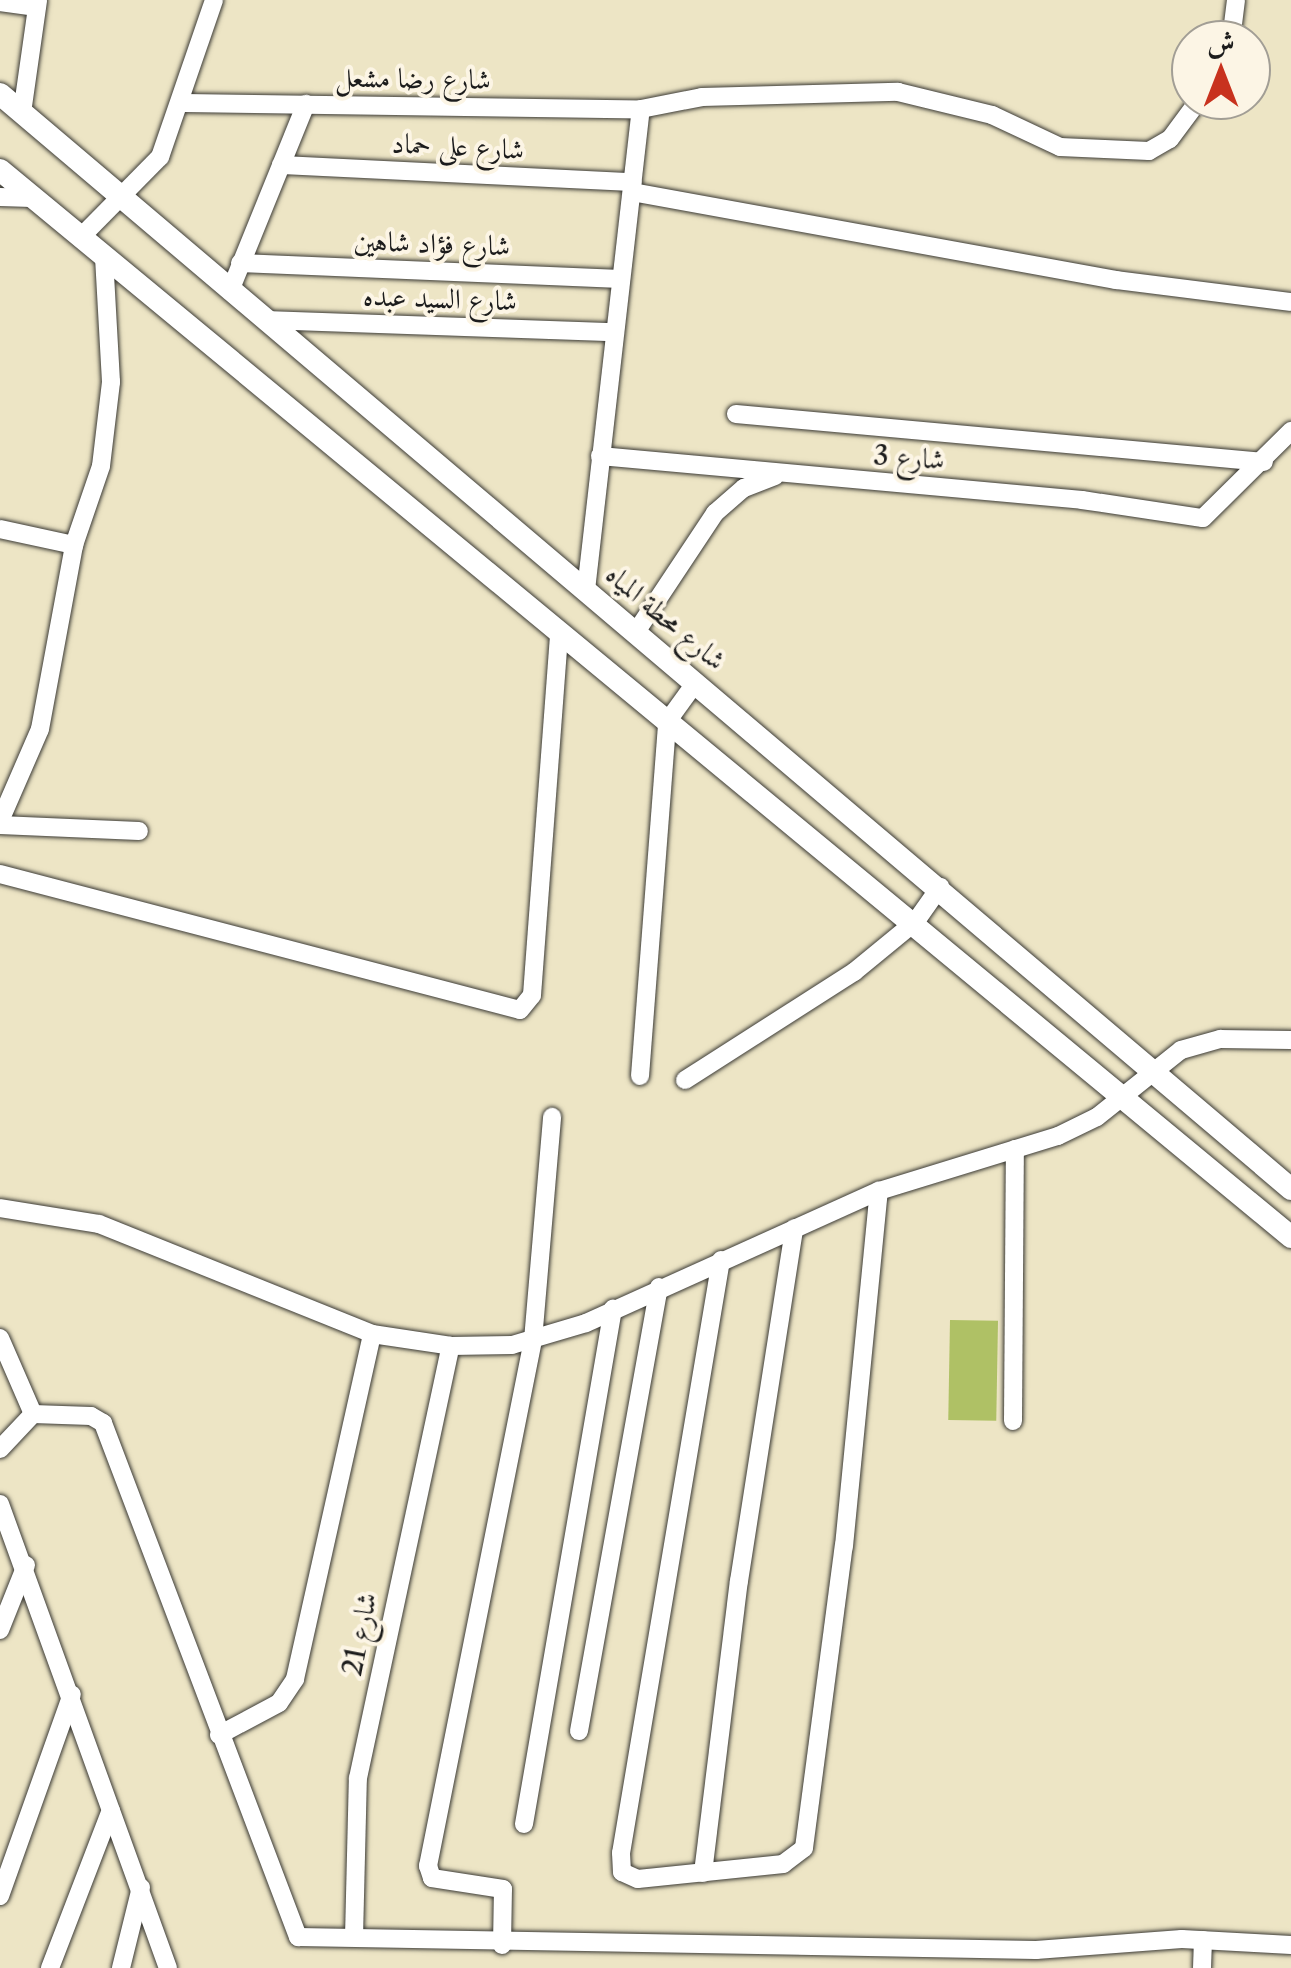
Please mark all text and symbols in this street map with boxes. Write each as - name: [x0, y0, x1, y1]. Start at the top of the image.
- north arrow: [1171, 20, 1271, 120]
- text: ش: [1207, 25, 1235, 59]
- street label: شارع رضا مشعل: [335, 60, 491, 96]
- street label: شارع على حماد: [391, 126, 525, 166]
- street label: شارع فؤاد شاهين: [353, 223, 511, 263]
- street label: شارع السيد عبده: [362, 279, 518, 317]
- street label: شارع 3: [872, 438, 946, 476]
- street label: شارع محطة المياه: [599, 557, 733, 677]
- street label: شارع 21: [335, 1590, 383, 1678]

